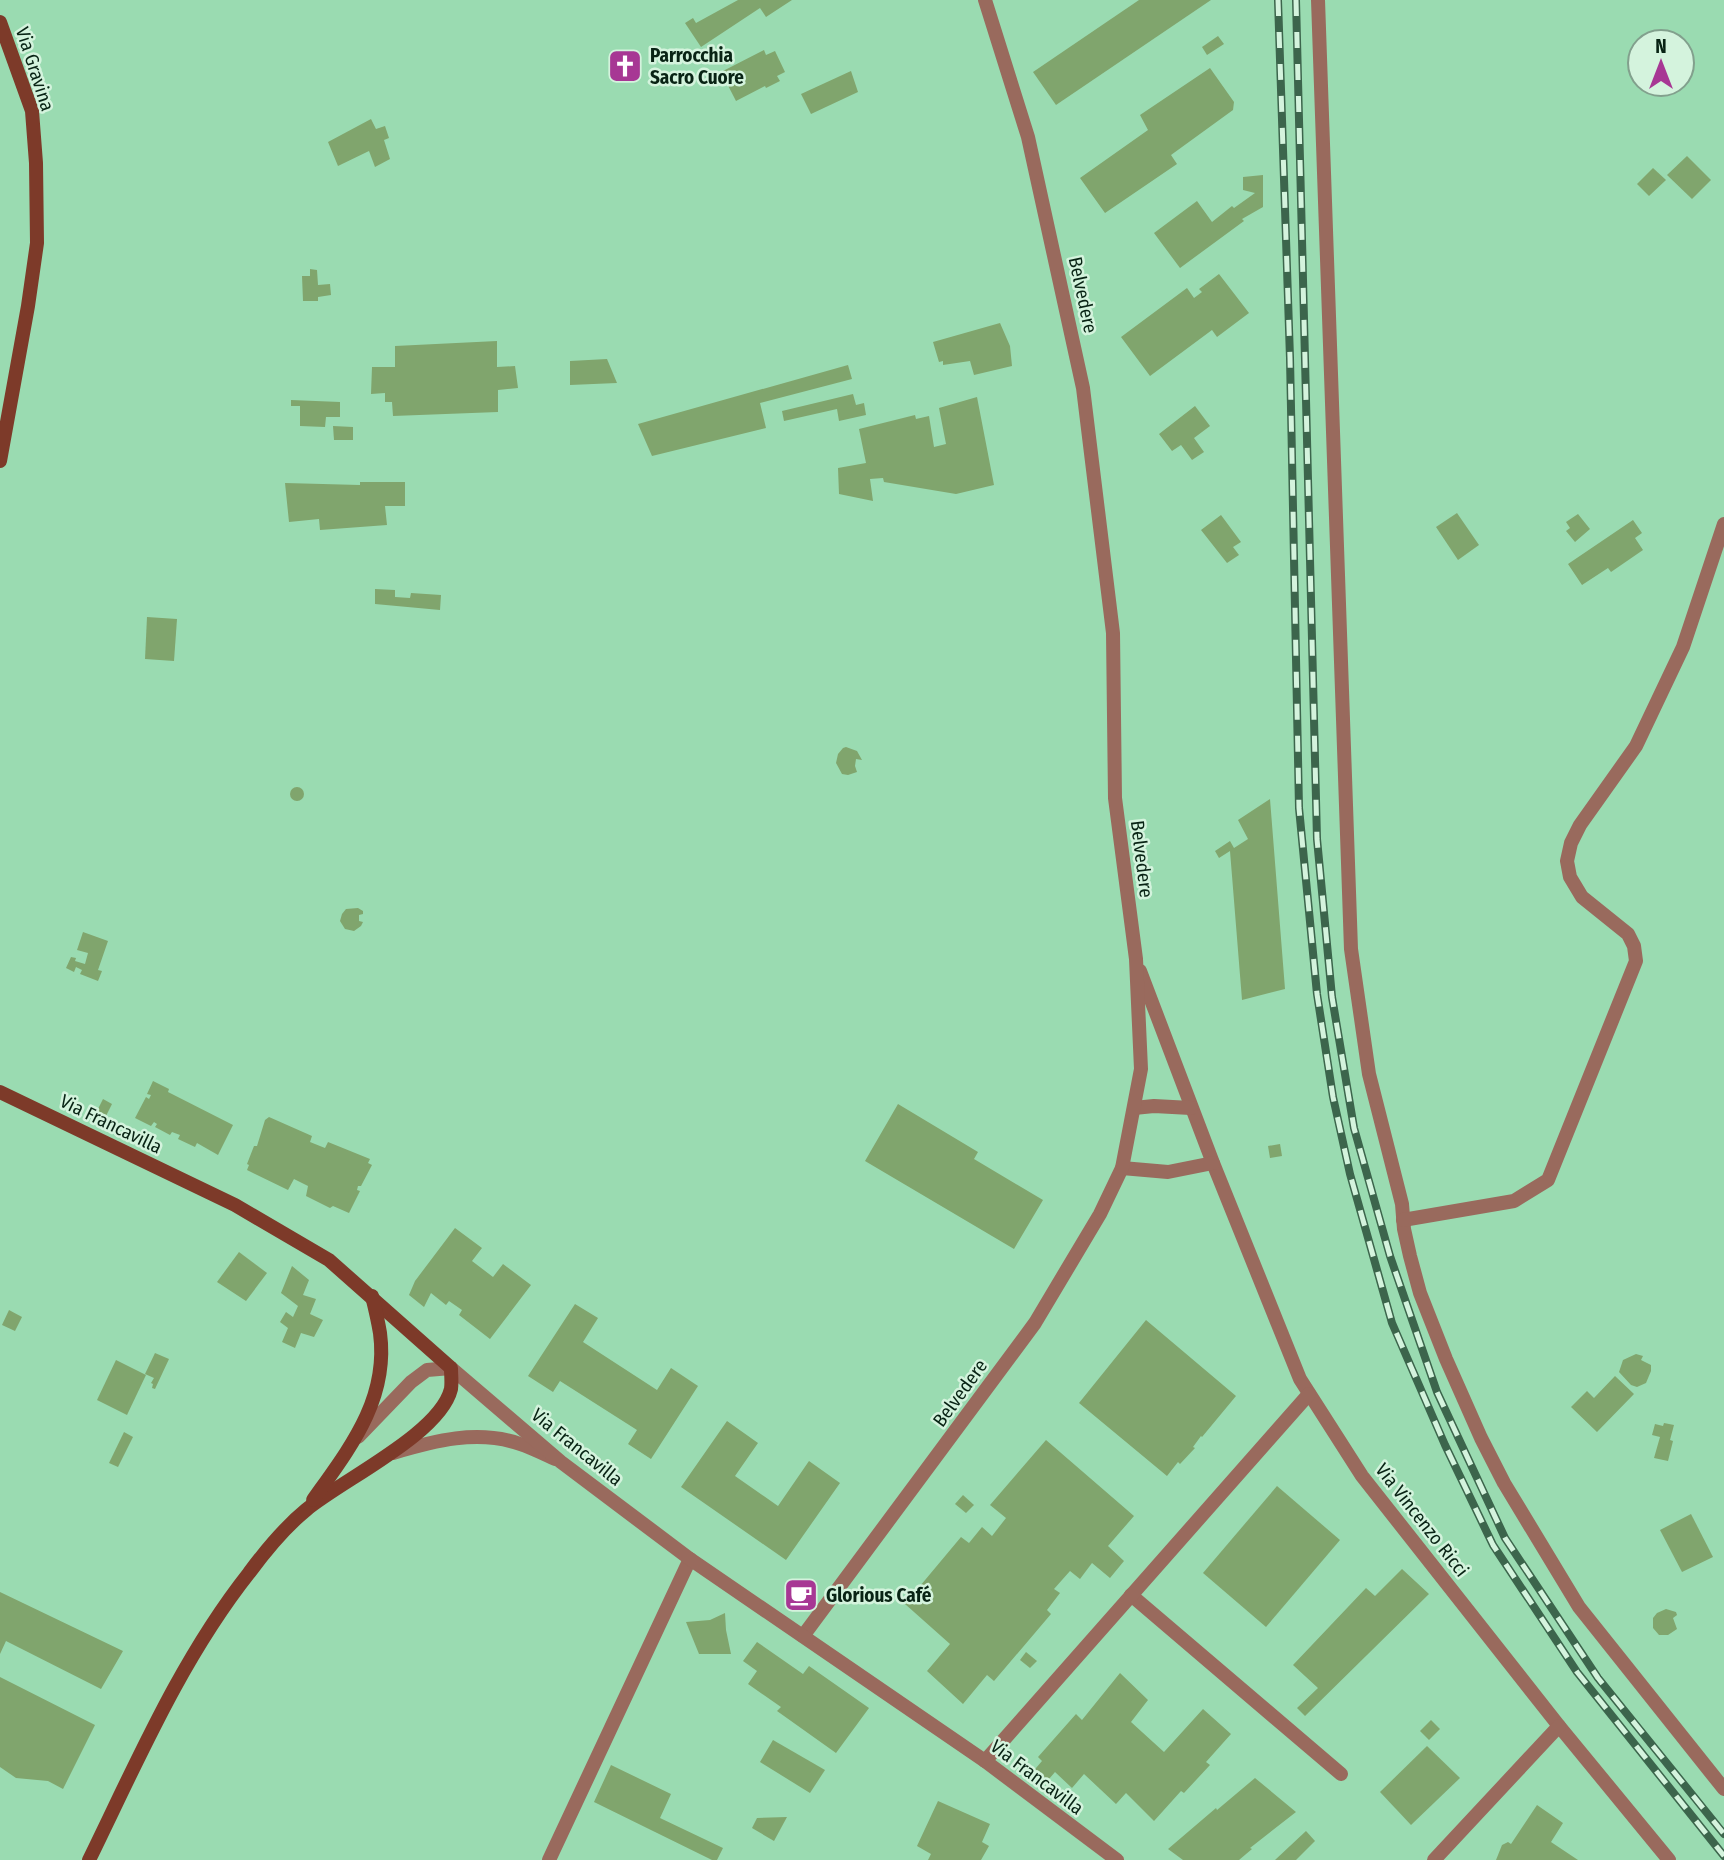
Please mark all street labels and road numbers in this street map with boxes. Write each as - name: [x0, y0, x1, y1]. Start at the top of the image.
- street label: Via Gravina: [11, 24, 59, 114]
- street label: Belvedere: [1064, 255, 1102, 335]
- street label: Belvedere: [1126, 819, 1158, 899]
- street label: Via Francavilla: [56, 1089, 166, 1159]
- street label: Belvedere: [928, 1355, 992, 1431]
- street label: Via Francavilla: [527, 1403, 627, 1491]
- street label: Via Vincenzo Ricci: [1371, 1459, 1473, 1581]
- street label: Via Francavilla: [986, 1734, 1088, 1820]

